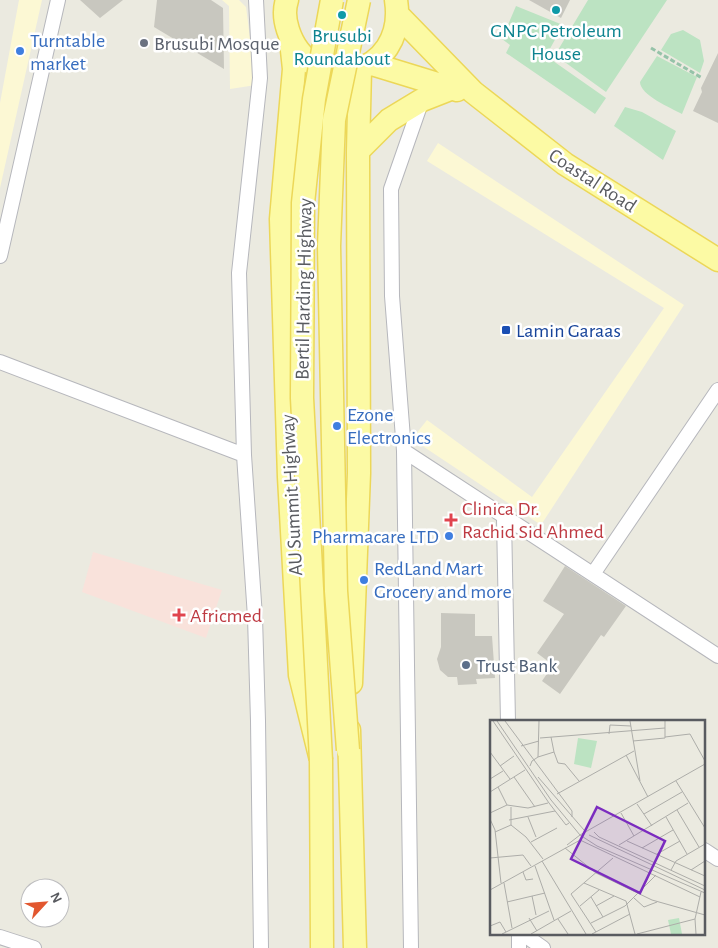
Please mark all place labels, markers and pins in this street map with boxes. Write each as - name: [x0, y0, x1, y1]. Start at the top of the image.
- marker: GNPC Petroleum House: [550, 4, 562, 16]
- marker: Brusubi Roundabout: [336, 9, 348, 21]
- place label: GNPC Petroleum House: [490, 21, 622, 64]
- place label: Brusubi Roundabout: [294, 26, 391, 69]
- place label: Turntable market: [30, 31, 105, 74]
- place label: Brusubi Mosque: [154, 34, 279, 54]
- marker: Brusubi Mosque: [138, 37, 150, 49]
- marker: Turntable market: [14, 45, 26, 57]
- place label: Lamin Garaas: [516, 321, 621, 341]
- marker: Lamin Garaas: [500, 324, 512, 336]
- place label: Ezone Electronics: [347, 405, 431, 448]
- marker: Ezone Electronics: [331, 420, 343, 432]
- place label: Clinica Dr. Rachid Sid Ahmed: [462, 499, 604, 542]
- marker: Clinica Dr. Rachid Sid Ahmed: [444, 513, 458, 527]
- place label: Pharmacare LTD: [312, 527, 439, 547]
- marker: Pharmacare LTD: [443, 530, 455, 542]
- place label: RedLand Mart Grocery and more: [374, 559, 512, 602]
- marker: RedLand Mart Grocery and more: [358, 574, 370, 586]
- place label: Africmed: [190, 606, 262, 626]
- marker: Africmed: [172, 608, 186, 622]
- place label: Trust Bank: [476, 656, 557, 676]
- marker: Trust Bank: [460, 659, 472, 671]

